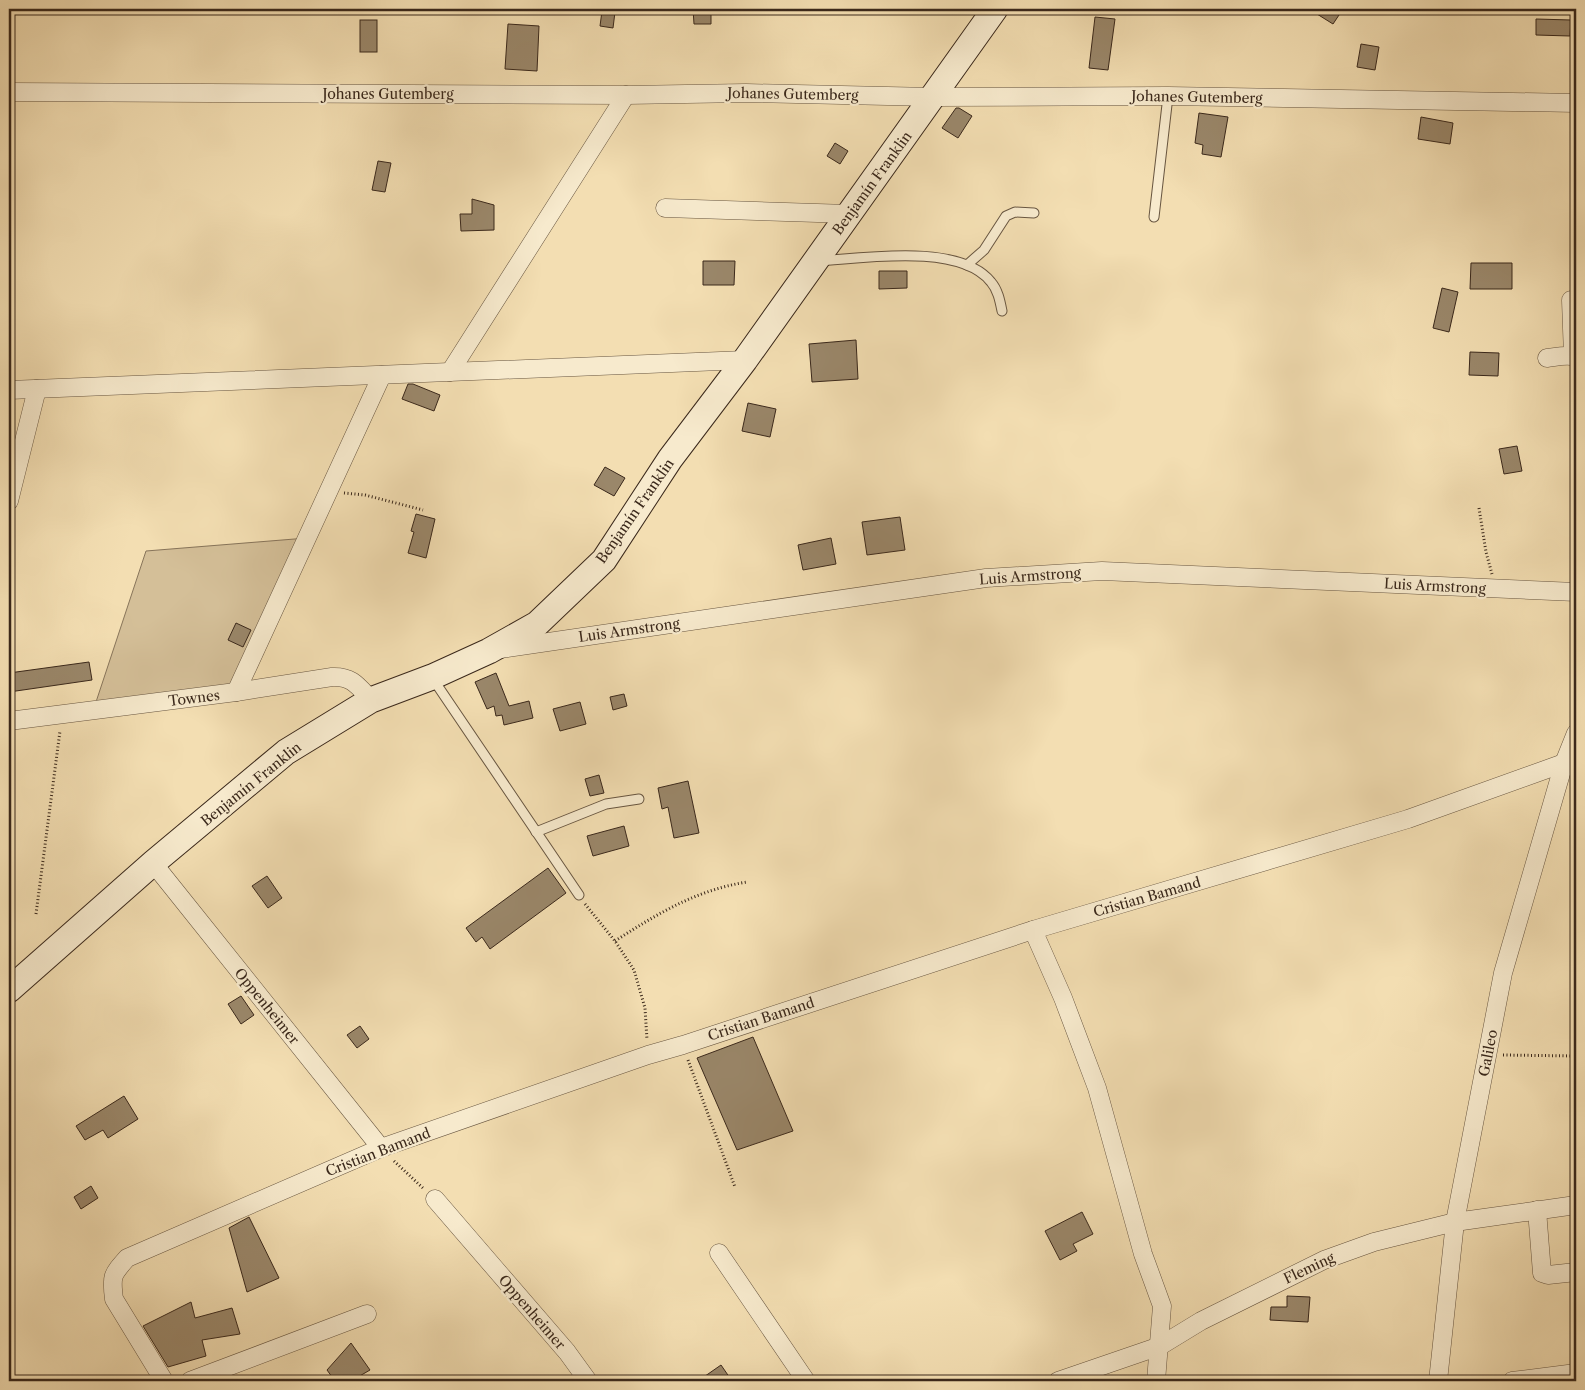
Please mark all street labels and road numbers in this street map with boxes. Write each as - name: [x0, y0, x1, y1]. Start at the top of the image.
- street label: Johanes Gutemberg: [725, 84, 859, 104]
- street label: Johanes Gutemberg: [320, 85, 454, 103]
- street label: Johanes Gutemberg: [1129, 87, 1263, 107]
- street label: Benjamín Franklin: [828, 127, 916, 238]
- street label: Benjamín Franklin: [592, 455, 678, 567]
- street label: Luis Armstrong: [978, 563, 1082, 589]
- street label: Luis Armstrong: [1384, 574, 1487, 598]
- street label: Luis Armstrong: [577, 614, 681, 646]
- street label: Townes: [167, 686, 221, 710]
- street label: Benjamín Franklin: [197, 738, 305, 830]
- street label: Cristian Bamand: [1091, 873, 1203, 921]
- street label: Oppenheimer: [231, 964, 303, 1048]
- street label: Cristian Bamand: [705, 993, 817, 1045]
- street label: Galileo: [1475, 1028, 1501, 1078]
- street label: Cristian Bamand: [323, 1124, 433, 1180]
- street label: Fleming: [1280, 1248, 1338, 1288]
- street label: Oppenheimer: [495, 1271, 569, 1353]

